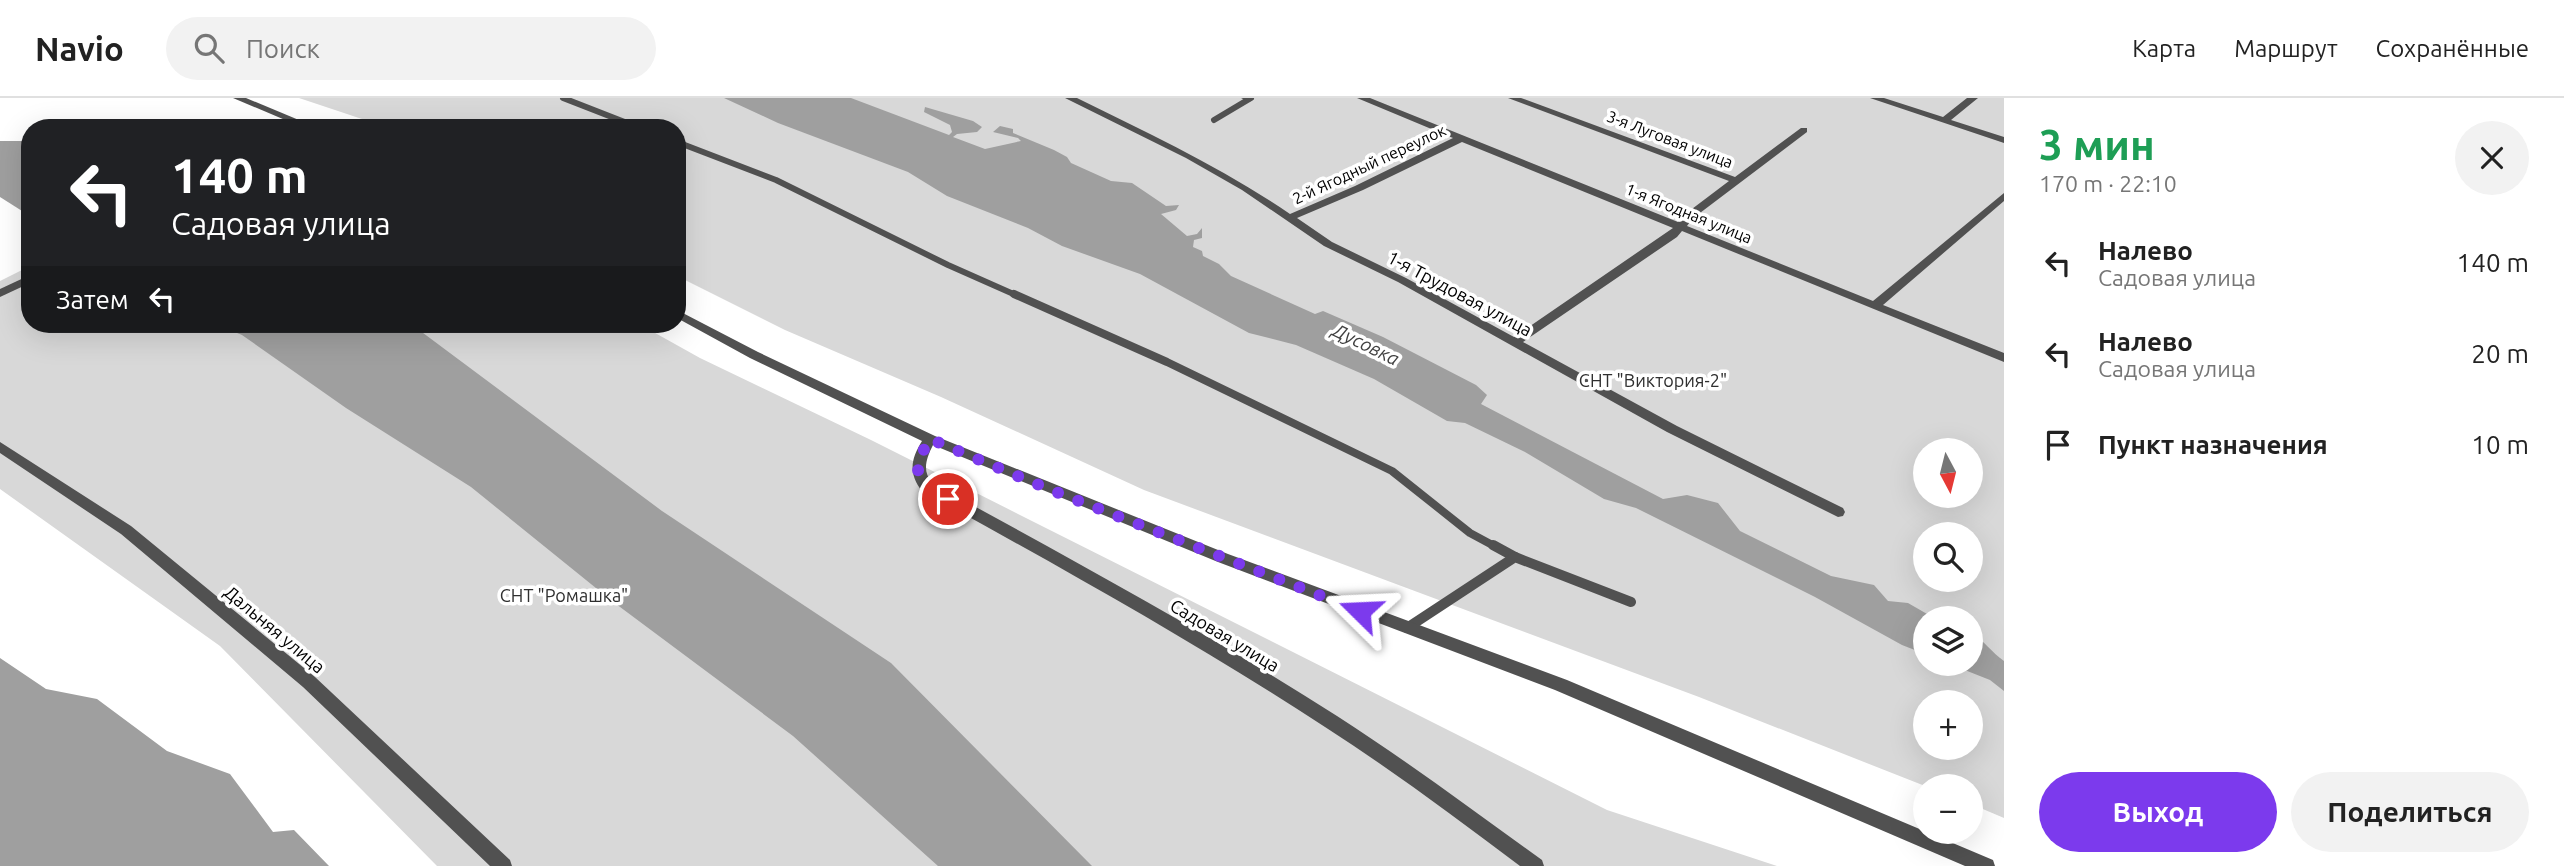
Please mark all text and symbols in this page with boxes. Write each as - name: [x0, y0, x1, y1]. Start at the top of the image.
- search box: [166, 17, 656, 80]
- icon: search: [190, 29, 228, 67]
- text: Navio: [35, 30, 124, 67]
- text: Поиск: [246, 34, 320, 63]
- text: Карта: [2132, 35, 2196, 62]
- text: Маршрут: [2234, 35, 2338, 62]
- text: Сохранённые: [2376, 35, 2529, 62]
- street label: 3-я Луговая улица: [1604, 107, 1736, 171]
- street label: 2-й Ягодный переулок: [1290, 121, 1448, 207]
- text: 3 мин: [2039, 121, 2155, 168]
- button: close: [2455, 121, 2529, 195]
- icon: left: [56, 147, 147, 238]
- text: 140 m: [171, 147, 308, 202]
- text: 170 m · 22:10: [2039, 171, 2177, 196]
- street label: 1-я Ягодная улица: [1623, 179, 1755, 247]
- text: Садовая улица: [171, 205, 391, 241]
- text: Налево: [2098, 236, 2193, 265]
- icon: left: [2039, 244, 2077, 282]
- street label: 1-я Трудовая улица: [1384, 246, 1536, 340]
- text: 140 m: [2457, 248, 2529, 277]
- text: Садовая улица: [2098, 265, 2256, 290]
- icon: left: [143, 280, 181, 318]
- text: Затем: [56, 285, 129, 314]
- water label: Дусовка: [1327, 318, 1403, 370]
- text: Налево: [2098, 327, 2193, 356]
- icon: left: [2039, 335, 2077, 373]
- text: 20 m: [2471, 339, 2529, 368]
- text: Садовая улица: [2098, 356, 2256, 381]
- park label: СНТ "Виктория-2": [1579, 370, 1727, 390]
- icon: arrive: [2039, 426, 2077, 464]
- text: Пункт назначения: [2098, 430, 2328, 459]
- text: 10 m: [2471, 430, 2529, 459]
- north arrow: [1913, 438, 1983, 508]
- map controls: [1913, 438, 1983, 844]
- pin: [918, 469, 978, 529]
- icon: arrive: [929, 480, 967, 518]
- button: search: [1913, 522, 1983, 592]
- position arrow: [1323, 574, 1397, 648]
- street label: Дальняя улица: [221, 581, 329, 677]
- park label: СНТ "Ромашка": [500, 585, 628, 605]
- street label: Садовая улица: [1167, 595, 1283, 675]
- button: layers: [1913, 606, 1983, 676]
- button: +: [1913, 690, 1983, 760]
- button: Выход: [2039, 772, 2277, 852]
- button: Поделиться: [2291, 772, 2529, 852]
- button: −: [1913, 774, 1983, 844]

